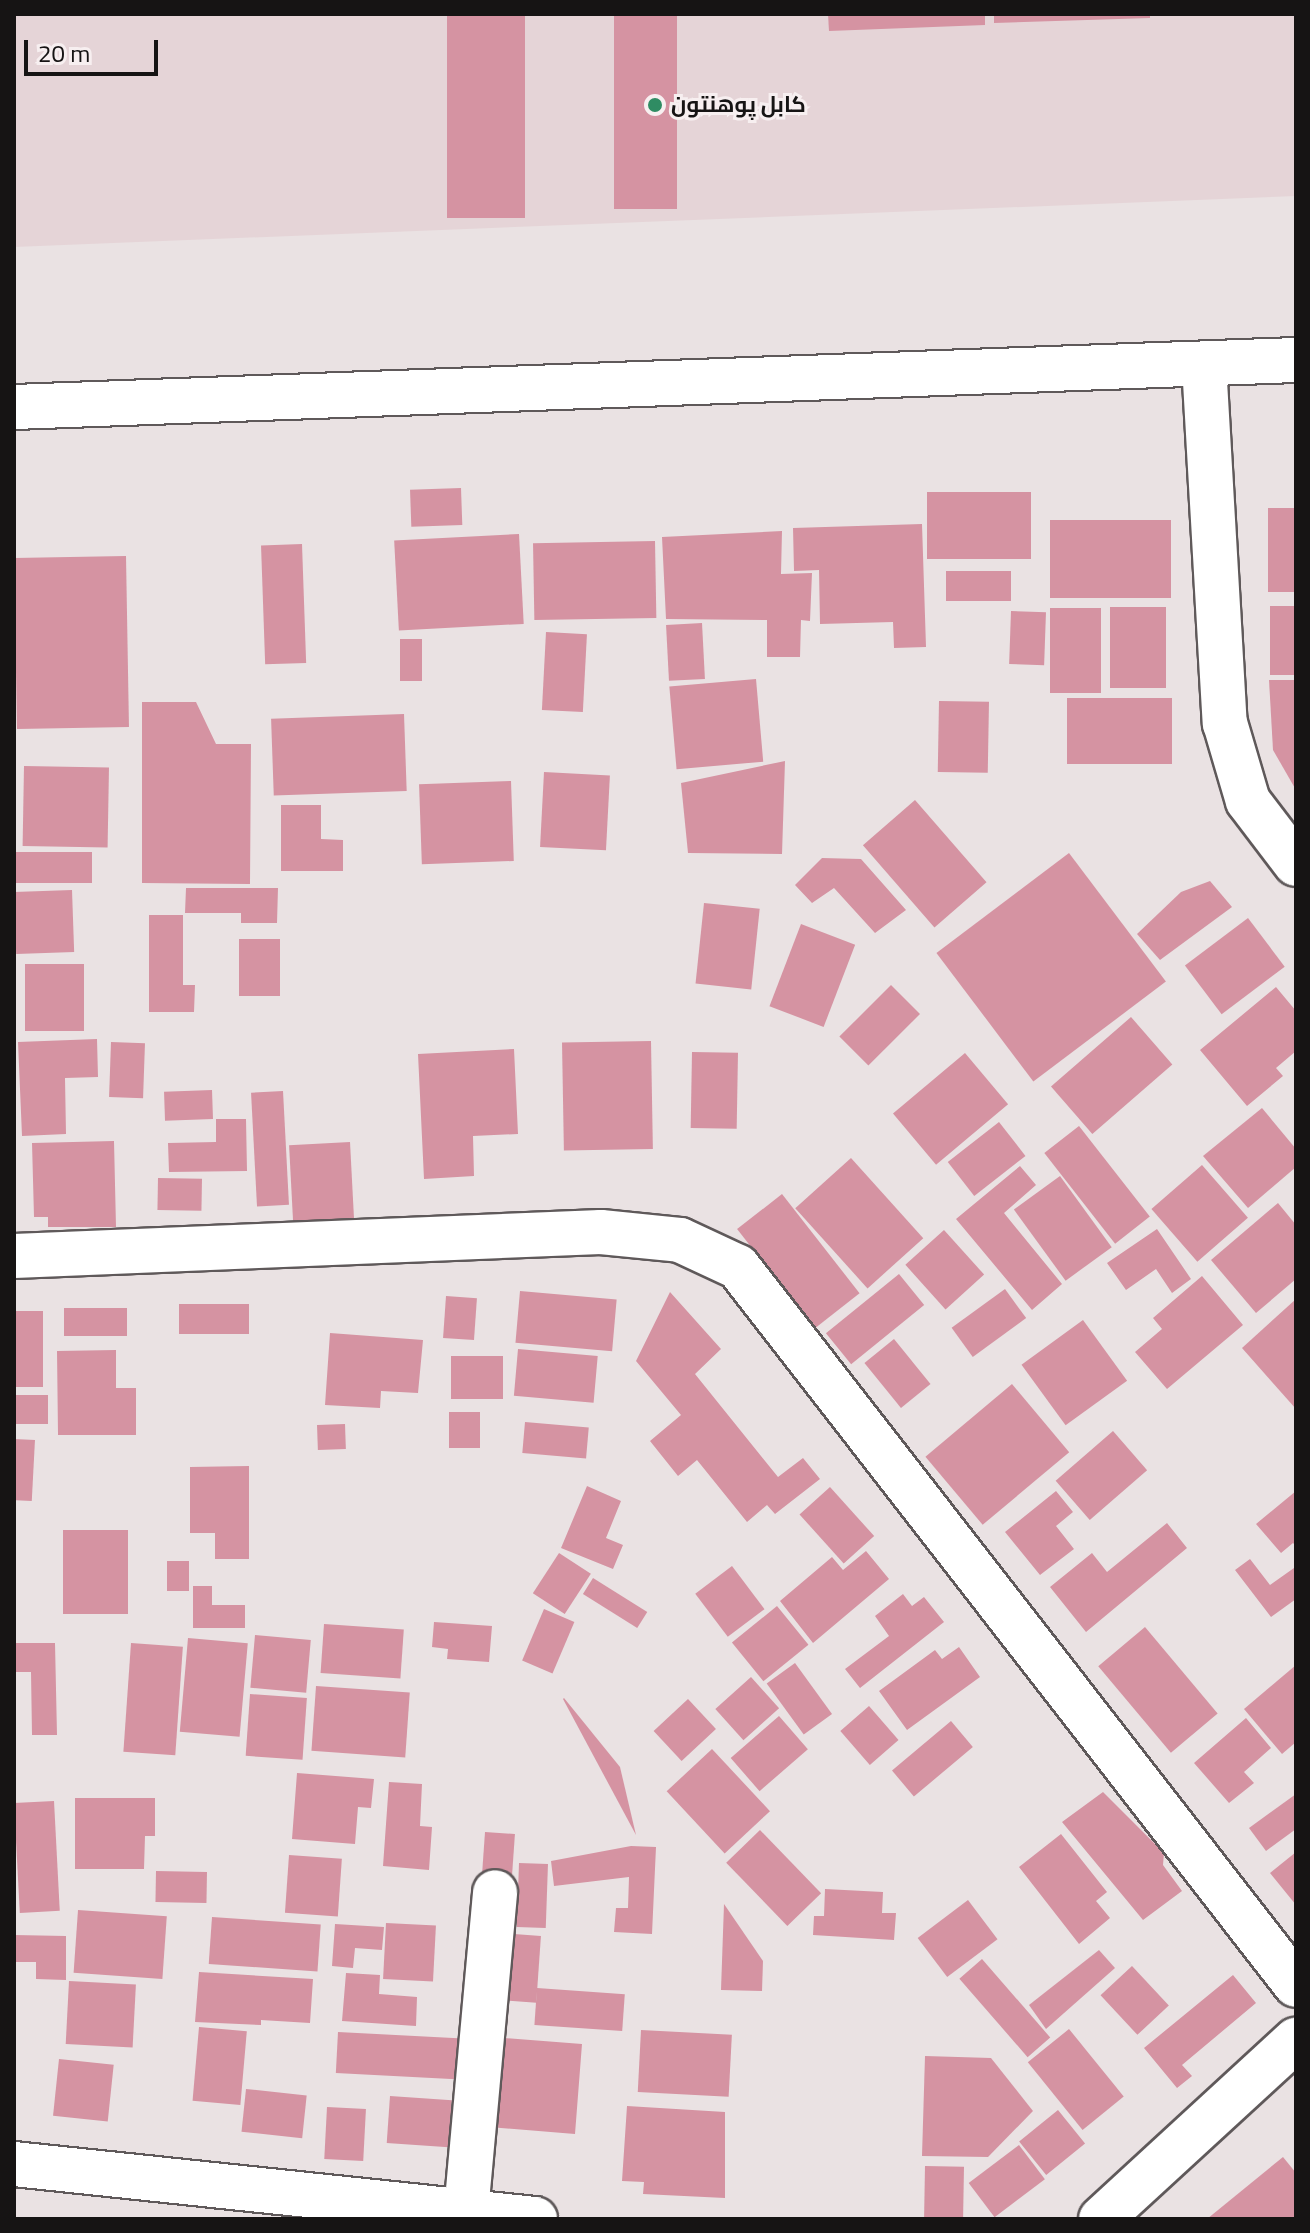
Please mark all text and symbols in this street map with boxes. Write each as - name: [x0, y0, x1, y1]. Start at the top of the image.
- scale bar: [28, 24, 162, 74]
- text: 20 m: [38, 31, 90, 76]
- place label: کابل پوهنتون: [671, 92, 806, 118]
- marker: کابل پوهنتون: [646, 96, 664, 114]

